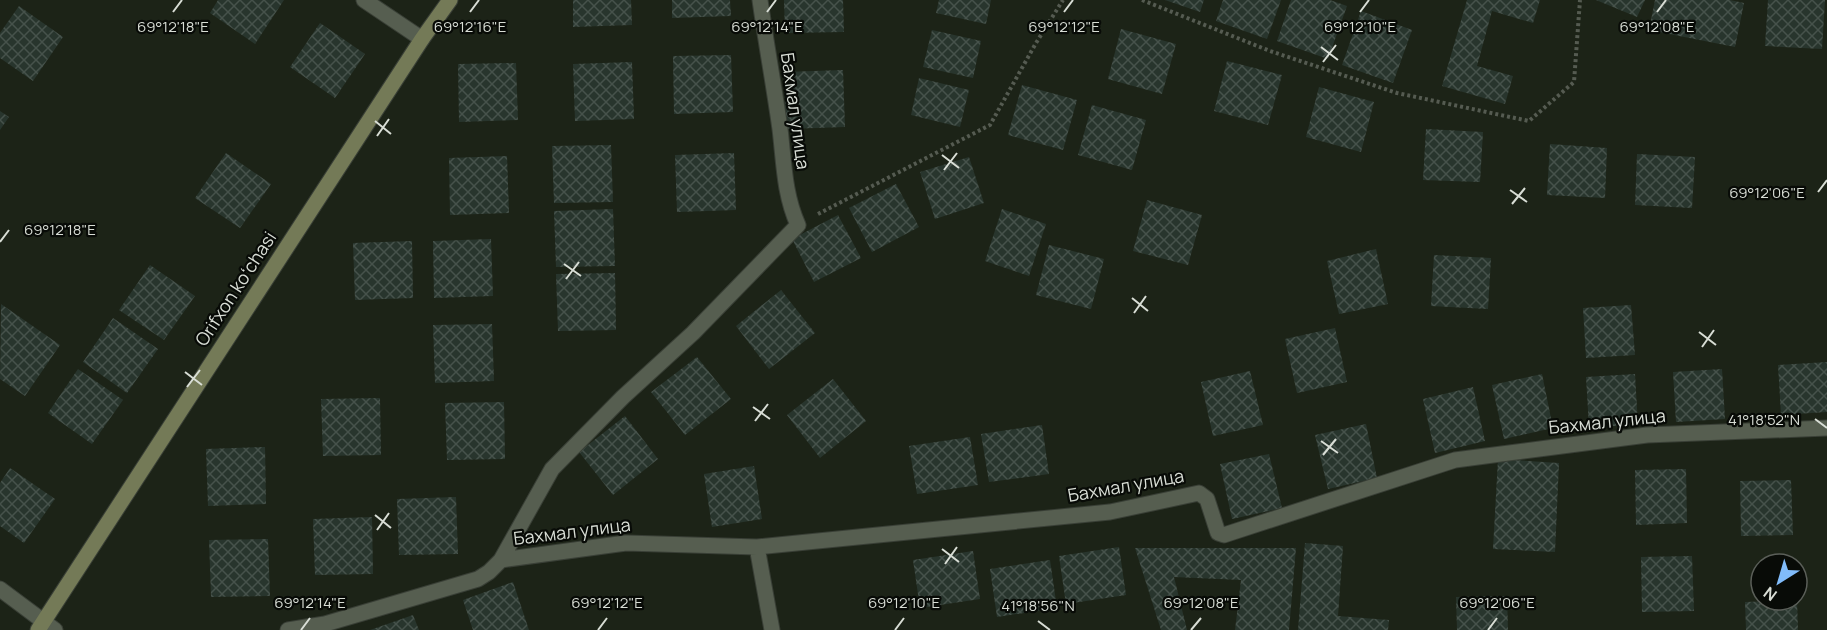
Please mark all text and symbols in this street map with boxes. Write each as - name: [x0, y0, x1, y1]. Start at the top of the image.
- text: 69°12'18"E: [137, 16, 209, 37]
- text: 69°12'16"E: [434, 16, 506, 37]
- text: 69°12'14"E: [731, 16, 803, 37]
- text: 69°12'12"E: [1028, 16, 1100, 37]
- text: 69°12'10"E: [1324, 16, 1396, 37]
- text: 69°12'08"E: [1619, 16, 1695, 37]
- street label: Бахмал улица: [776, 51, 816, 171]
- text: 69°12'06"E: [1729, 182, 1805, 203]
- text: 69°12'18"E: [24, 219, 96, 240]
- street label: Orifxon koʻchasi: [189, 227, 281, 350]
- street label: Бахмал улица: [1547, 403, 1667, 439]
- text: 41°18'52"N: [1728, 409, 1800, 430]
- street label: Бахмал улица: [1066, 463, 1186, 507]
- street label: Бахмал улица: [512, 512, 632, 550]
- north arrow: [1749, 552, 1809, 612]
- text: N: [1759, 582, 1781, 606]
- text: 69°12'14"E: [274, 592, 346, 613]
- text: 69°12'12"E: [571, 592, 643, 613]
- text: 69°12'10"E: [868, 592, 940, 613]
- text: 69°12'08"E: [1163, 592, 1239, 613]
- text: 69°12'06"E: [1459, 592, 1535, 613]
- text: 41°18'56"N: [1001, 595, 1075, 616]

